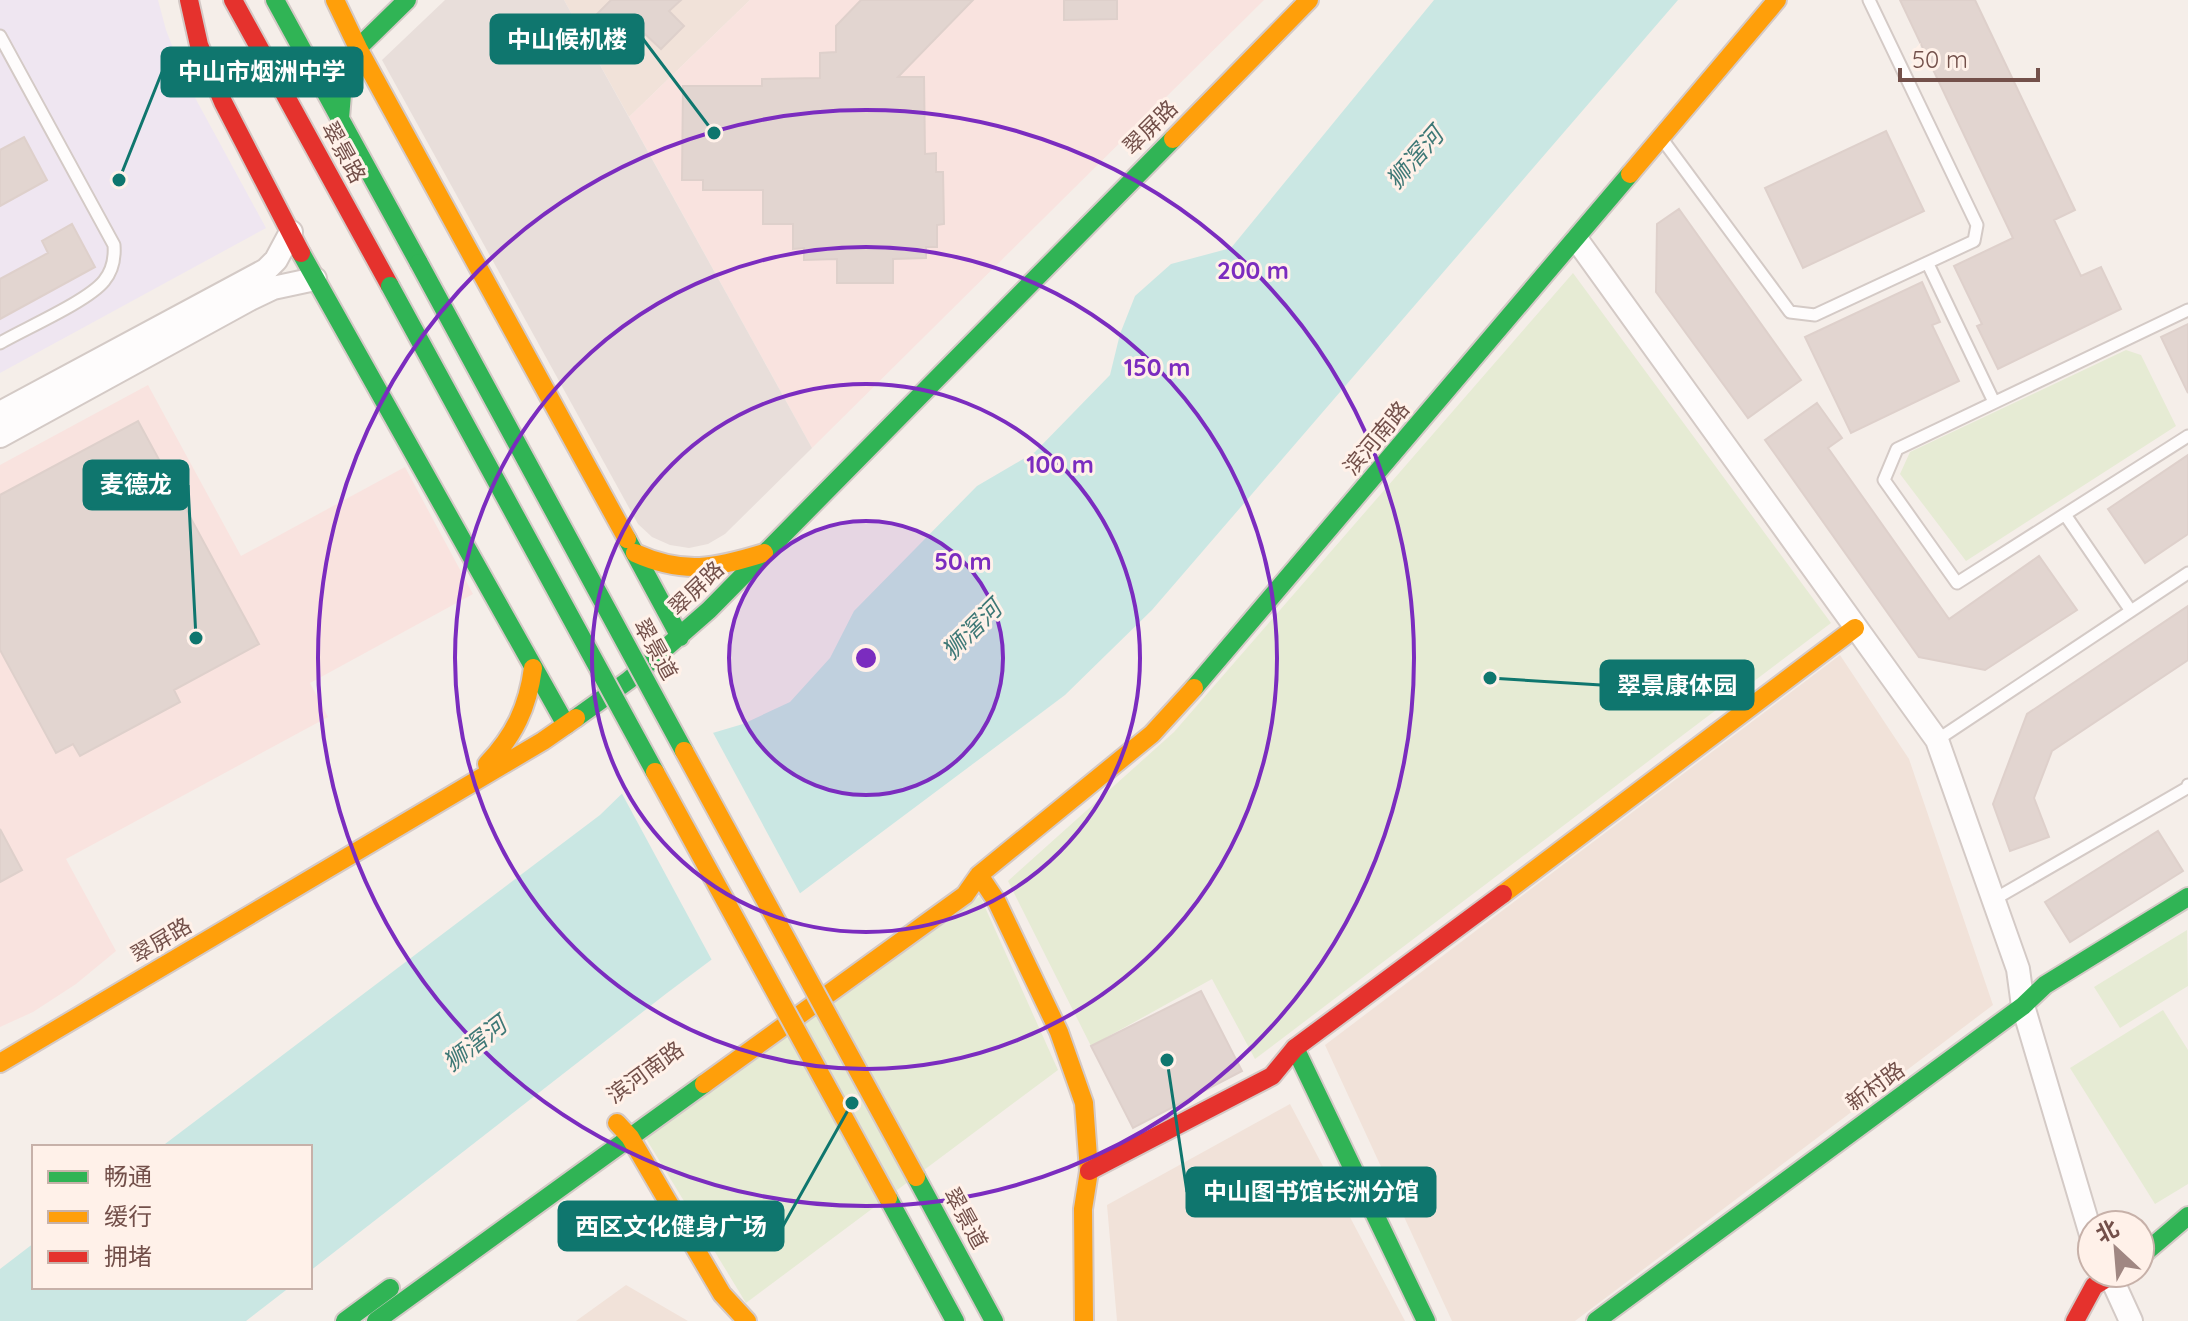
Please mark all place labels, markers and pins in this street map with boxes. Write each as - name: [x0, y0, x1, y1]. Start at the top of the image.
- callout: 中山候机楼: [491, 15, 643, 63]
- callout: 中山市烟洲中学: [162, 48, 362, 96]
- callout: 麦德龙: [84, 461, 188, 509]
- centre of rings: [852, 644, 880, 672]
- callout: 翠景康体园: [1601, 661, 1753, 709]
- callout: 中山图书馆长洲分馆: [1187, 1168, 1435, 1216]
- callout: 西区文化健身广场: [559, 1202, 783, 1250]

